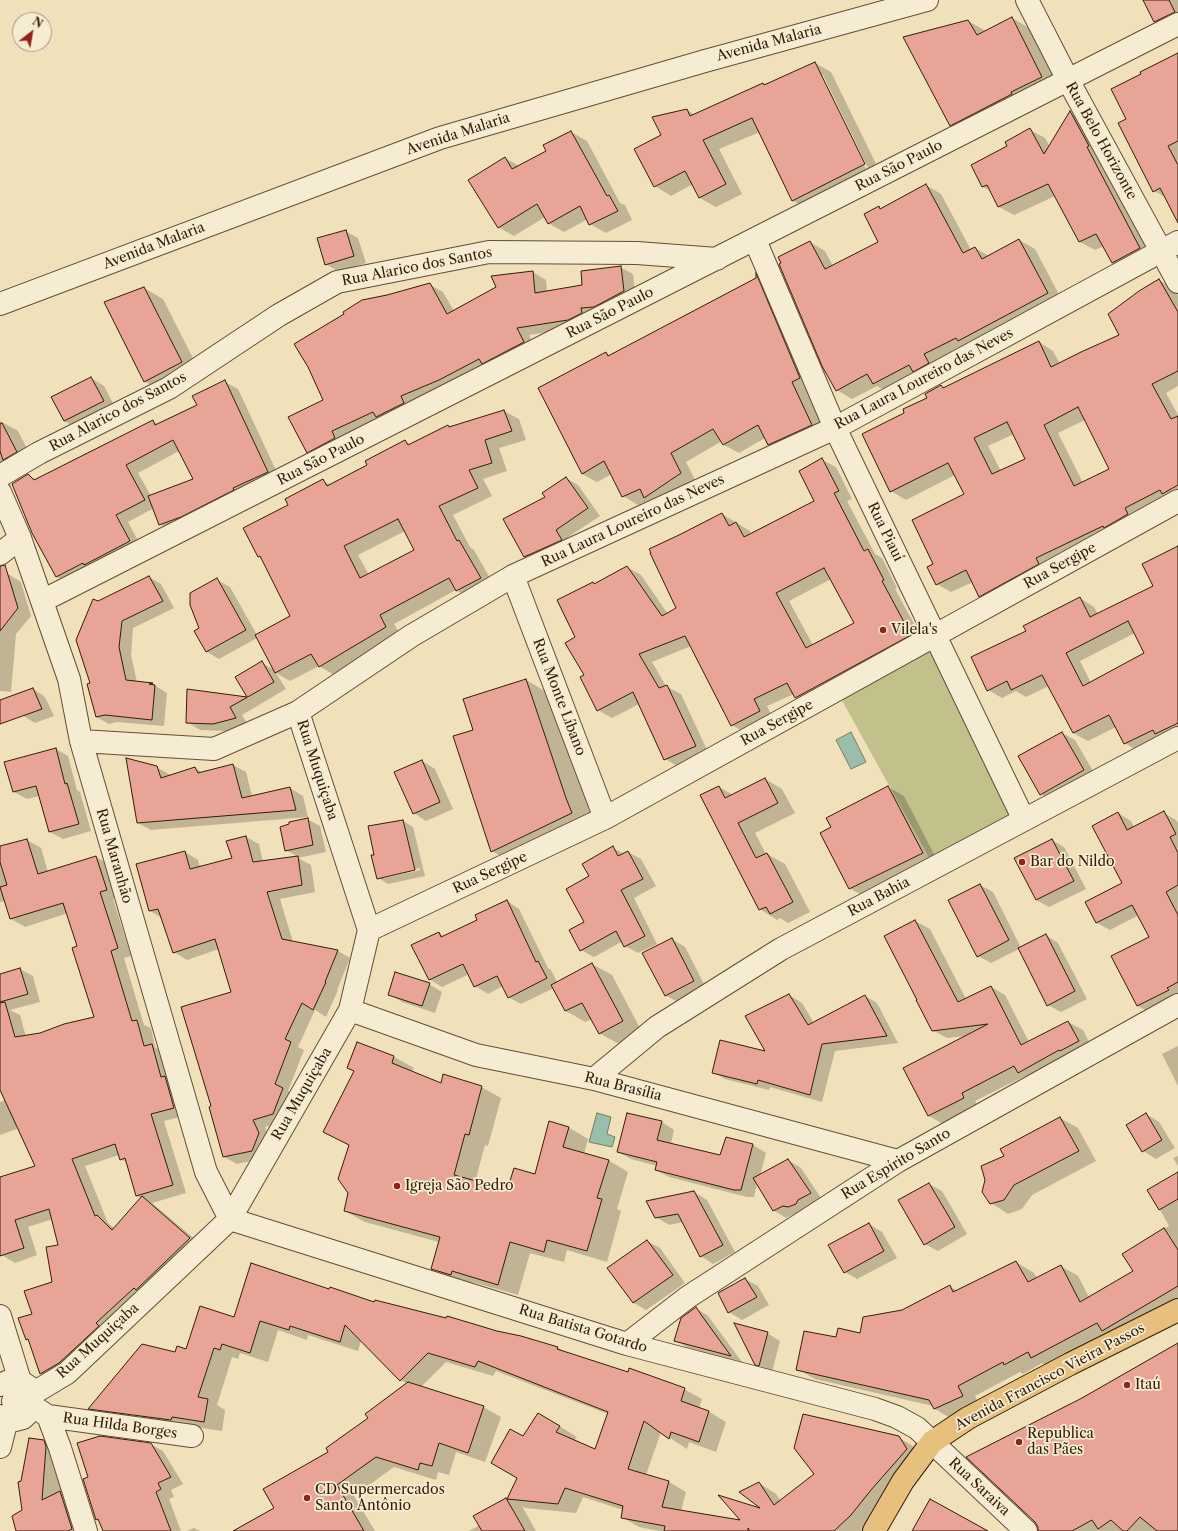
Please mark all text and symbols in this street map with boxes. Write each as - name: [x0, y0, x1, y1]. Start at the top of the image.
- north arrow: [12, 12, 52, 52]
- text: N: [30, 14, 45, 31]
- street label: Avenida Malaria: [715, 21, 823, 65]
- street label: Rua Belo Horizonte: [1062, 79, 1140, 203]
- street label: Avenida Malaria: [404, 109, 512, 159]
- street label: Rua São Paulo: [853, 137, 945, 195]
- street label: Avenida Malaria: [101, 219, 207, 273]
- street label: Rua Alarico dos Santos: [340, 244, 494, 290]
- street label: Rua São Paulo: [564, 284, 656, 342]
- street label: Rua Laura Loureiro das Neves: [832, 325, 1016, 433]
- street label: Rua Alarico dos Santos: [47, 369, 189, 455]
- street label: Rua São Paulo: [275, 431, 367, 489]
- street label: Rua Laura Loureiro das Neves: [539, 471, 727, 571]
- street label: Rua Piauí: [863, 500, 907, 564]
- street label: Rua Sergipe: [1021, 539, 1099, 593]
- place label: Vilela's: [891, 622, 938, 638]
- marker: Vilela's: [878, 625, 888, 635]
- street label: Rua Monte Líbano: [529, 636, 589, 758]
- street label: Rua Sergipe: [738, 696, 816, 750]
- street label: Rua Muquiçaba: [293, 718, 341, 822]
- street label: Rua Maranhão: [92, 807, 136, 905]
- street label: Rua Sergipe: [450, 848, 530, 898]
- place label: Bar do Nildo: [1030, 854, 1115, 870]
- marker: Bar do Nildo: [1017, 857, 1027, 867]
- street label: Rua Bahia: [845, 874, 913, 920]
- street label: Rua Muquiçaba: [269, 1045, 335, 1143]
- street label: Rua Brasília: [583, 1069, 663, 1105]
- street label: Rua Espírito Santo: [839, 1125, 953, 1203]
- place label: Igreja São Pedro: [405, 1178, 514, 1194]
- marker: Igreja São Pedro: [392, 1181, 402, 1191]
- street label: Rua Muquiçaba: [54, 1300, 142, 1382]
- street label: Rua Batista Gotardo: [517, 1301, 649, 1357]
- street label: Avenida Francisco Vieira Passos: [952, 1320, 1148, 1434]
- place label: Itaú: [1135, 1377, 1161, 1393]
- marker: Itaú: [1122, 1380, 1132, 1390]
- street label: Rua Hilda Borges: [62, 1410, 178, 1442]
- place label: Republica das Pães: [1027, 1426, 1094, 1458]
- marker: Republica das Pães: [1014, 1437, 1024, 1447]
- street label: Rua Saraiva: [945, 1454, 1013, 1520]
- place label: CD Supermercados Santo Antônio: [315, 1482, 445, 1514]
- marker: CD Supermercados Santo Antônio: [302, 1493, 312, 1503]

